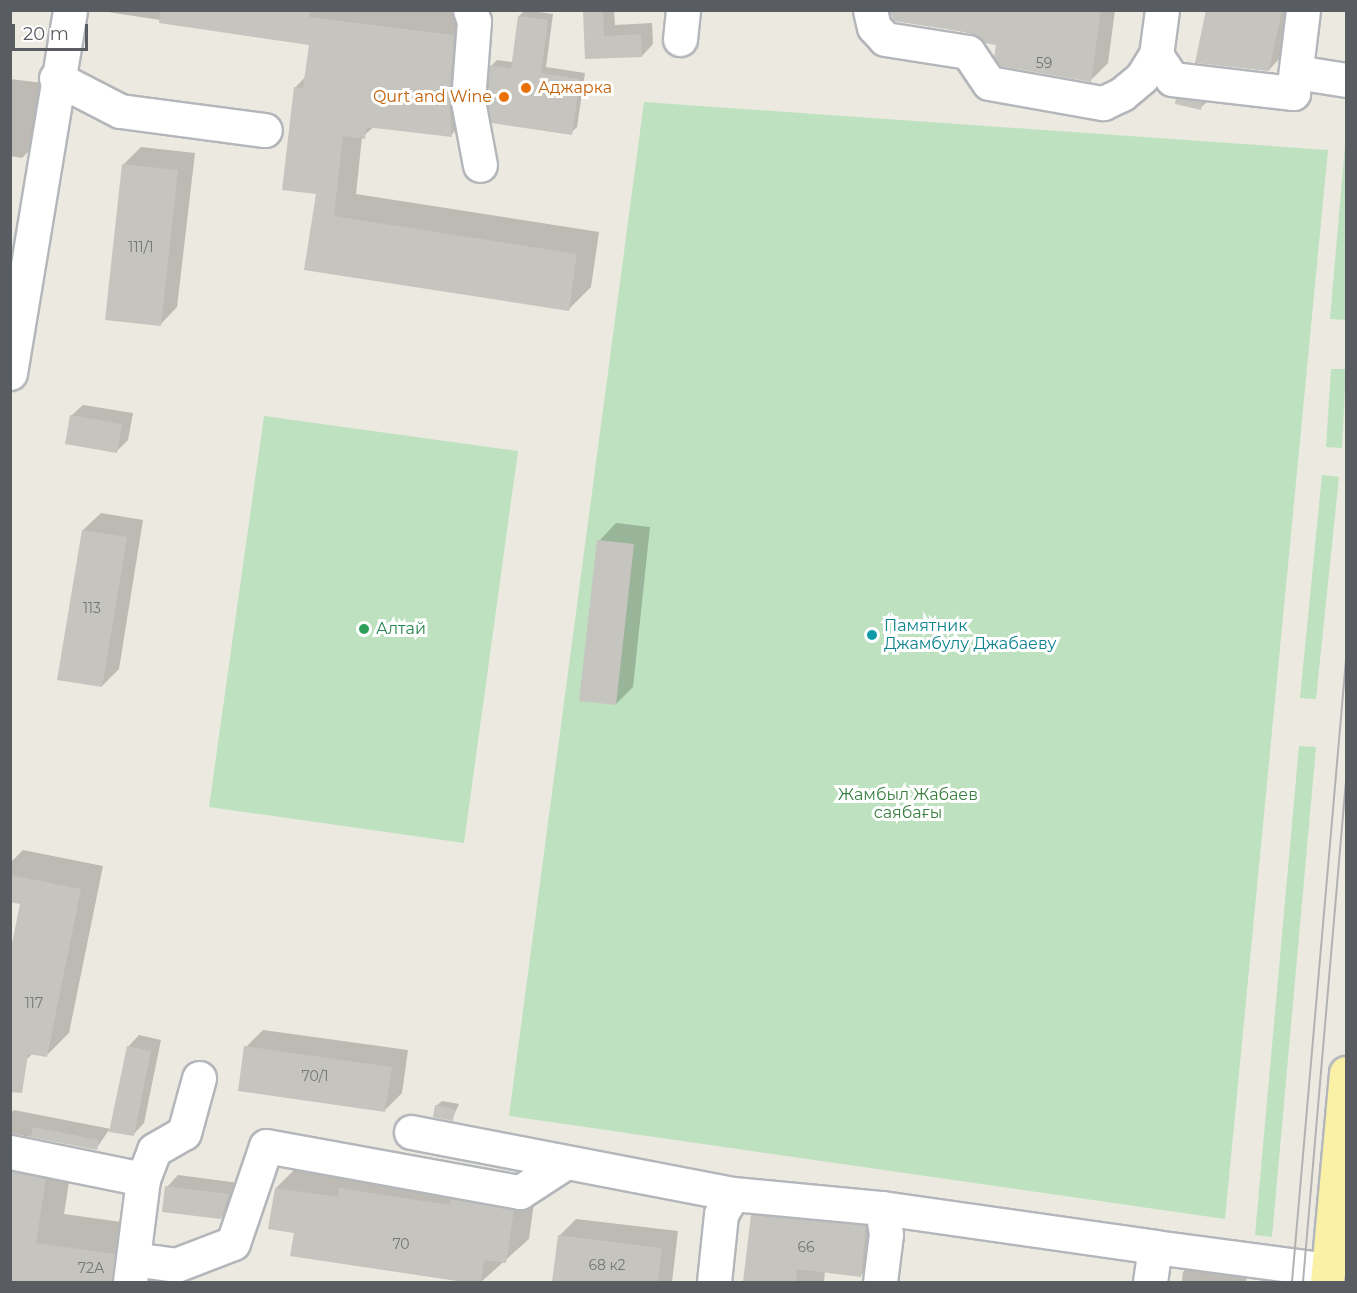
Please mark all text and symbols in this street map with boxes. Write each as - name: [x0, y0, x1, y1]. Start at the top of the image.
- scale bar: [15, 12, 92, 50]
- text: 20 m: [23, 23, 69, 45]
- house number: 59: [1036, 55, 1052, 71]
- place label: Аджарка: [538, 78, 612, 98]
- marker: Аджарка: [519, 81, 533, 95]
- place label: Qurt and Wine: [373, 87, 492, 107]
- marker: Qurt and Wine: [497, 90, 511, 104]
- house number: 111/1: [128, 239, 154, 255]
- house number: 113: [83, 600, 101, 616]
- place label: Памятник Джамбулу Джабаеву: [884, 616, 1057, 654]
- place label: Алтай: [376, 619, 426, 639]
- marker: Алтай: [357, 622, 371, 636]
- marker: Памятник Джамбулу Джабаеву: [865, 628, 879, 642]
- park label: Жамбыл Жабаев саябағы: [838, 785, 978, 823]
- house number: 117: [25, 995, 43, 1011]
- house number: 70/1: [301, 1068, 329, 1084]
- house number: 70: [392, 1236, 410, 1252]
- house number: 66: [797, 1239, 815, 1255]
- house number: 68 к2: [588, 1257, 626, 1273]
- house number: 72А: [78, 1260, 104, 1276]

